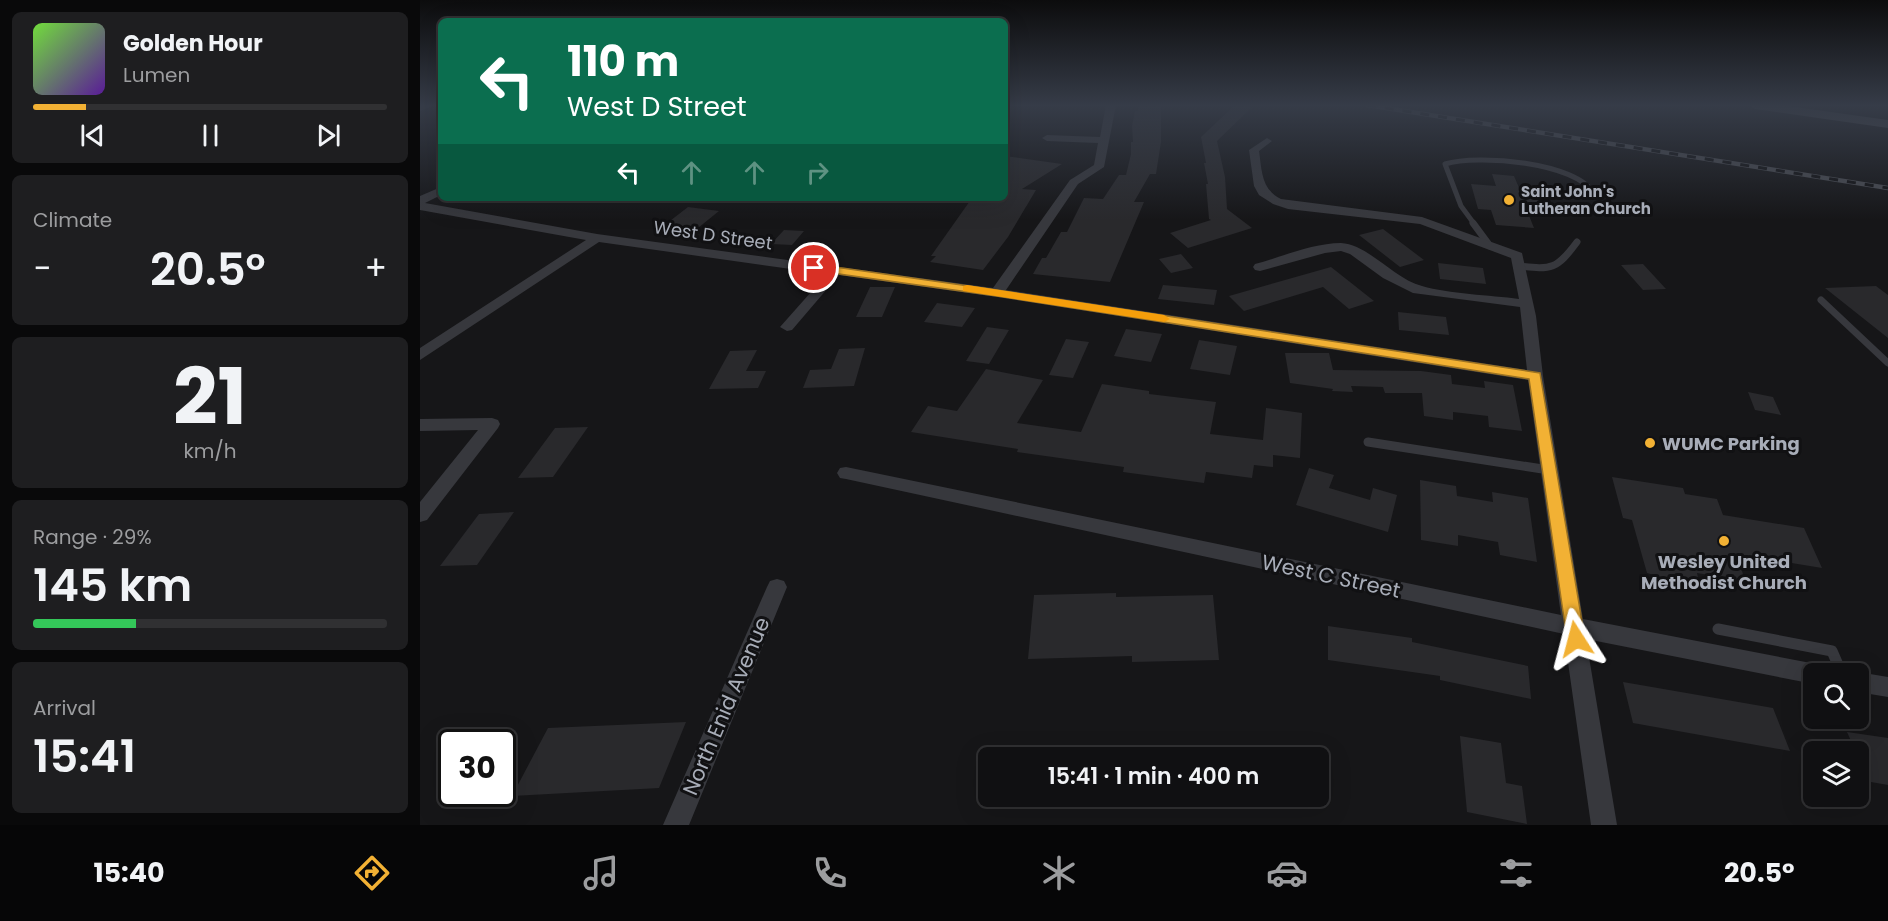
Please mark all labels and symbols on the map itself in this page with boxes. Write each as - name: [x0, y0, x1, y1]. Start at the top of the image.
- place label: Saint John's Lutheran Church: [1521, 181, 1651, 219]
- marker: Saint John's Lutheran Church: [1502, 193, 1516, 207]
- street label: West D Street: [652, 214, 774, 256]
- pin: [788, 242, 839, 293]
- place label: WUMC Parking: [1662, 431, 1800, 456]
- marker: WUMC Parking: [1643, 436, 1657, 450]
- marker: Wesley United Methodist Church: [1717, 534, 1731, 548]
- street label: West C Street: [1259, 547, 1403, 605]
- place label: Wesley United Methodist Church: [1641, 549, 1807, 595]
- position arrow: [1544, 607, 1608, 671]
- street label: North Enid Avenue: [675, 613, 777, 799]
- speed limit sign: 30: [438, 729, 516, 807]

